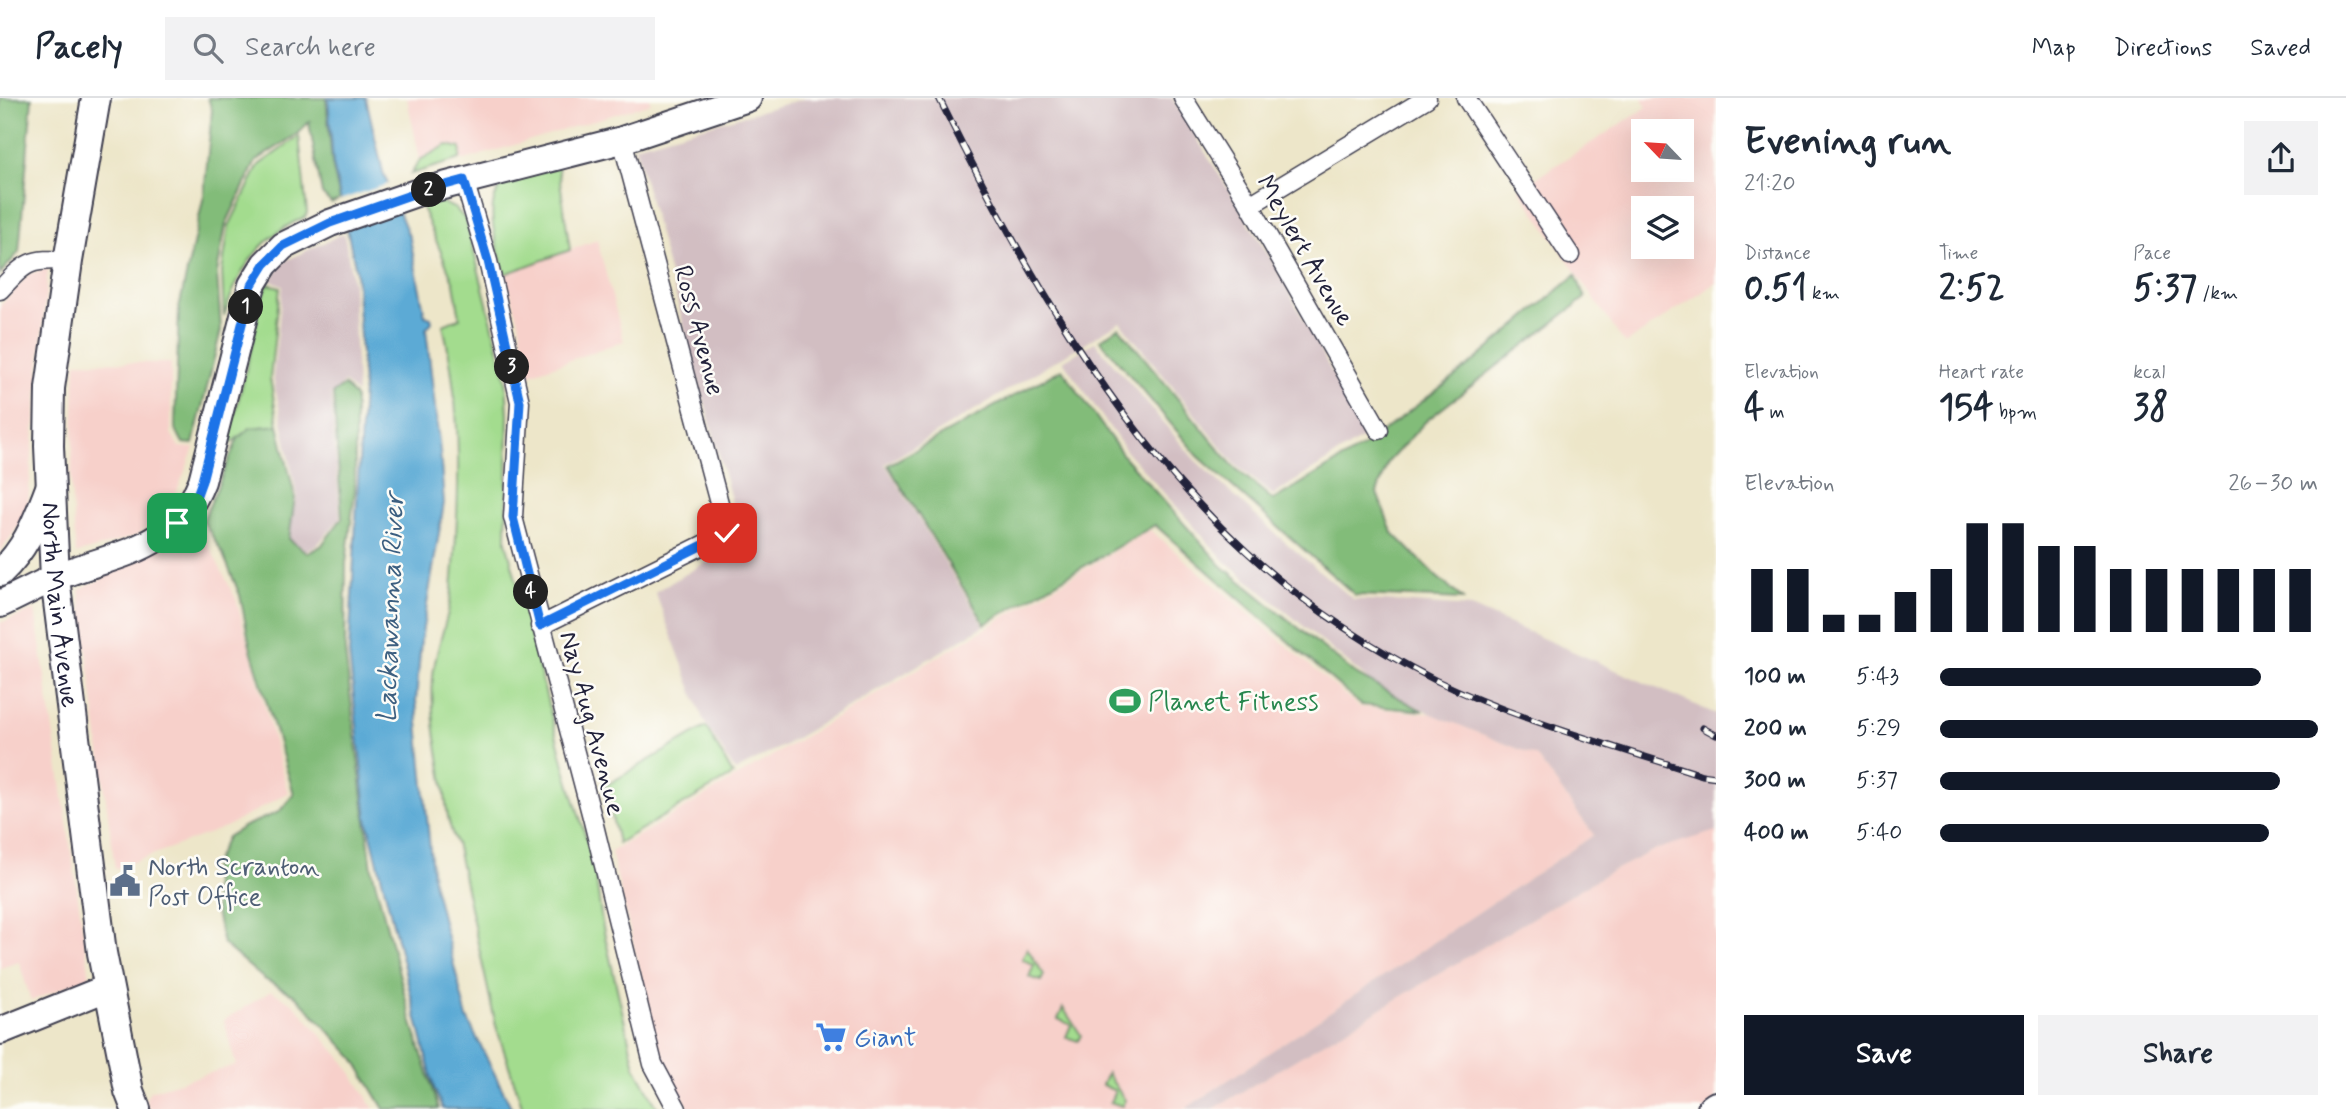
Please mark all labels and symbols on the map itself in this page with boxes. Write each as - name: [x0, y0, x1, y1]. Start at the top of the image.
- north arrow: [1631, 119, 1694, 182]
- street label: Meylert Avenue: [1247, 169, 1361, 333]
- pin: 2: [412, 172, 446, 208]
- street label: Ross Avenue: [664, 262, 732, 399]
- pin: 1: [229, 290, 264, 325]
- pin: 3: [494, 350, 530, 384]
- water label: Lackawanna River: [369, 489, 414, 724]
- pin: [147, 493, 207, 553]
- street label: North Main Avenue: [33, 501, 86, 710]
- pin: [697, 503, 757, 563]
- pin: 4: [514, 574, 548, 610]
- street label: Nay Aug Avenue: [550, 628, 632, 819]
- sports icon: Planet Fitness: [1108, 684, 1142, 718]
- place label: Planet Fitness: [1148, 686, 1318, 720]
- place label: North Scranton Post Office: [148, 851, 320, 915]
- public building icon: North Scranton Post Office: [108, 864, 142, 898]
- supermarket icon: Giant: [814, 1020, 848, 1054]
- place label: Giant: [854, 1022, 916, 1056]

